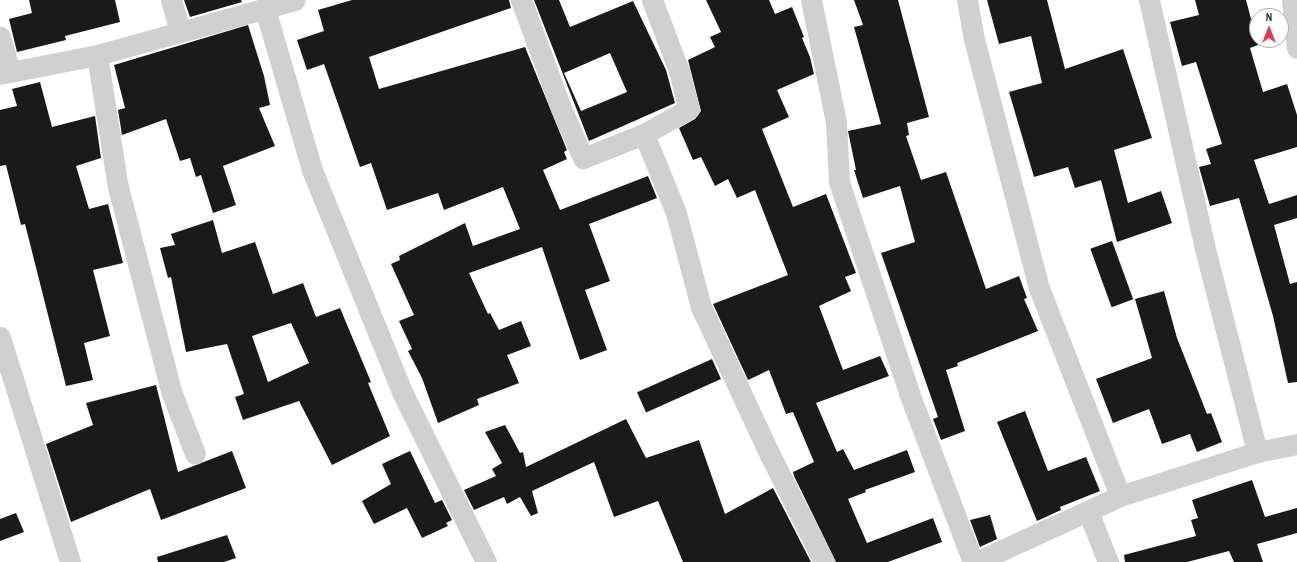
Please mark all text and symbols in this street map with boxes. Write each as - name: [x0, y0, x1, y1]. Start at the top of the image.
- north arrow: [1249, 8, 1289, 48]
- text: N: [1266, 10, 1272, 24]

